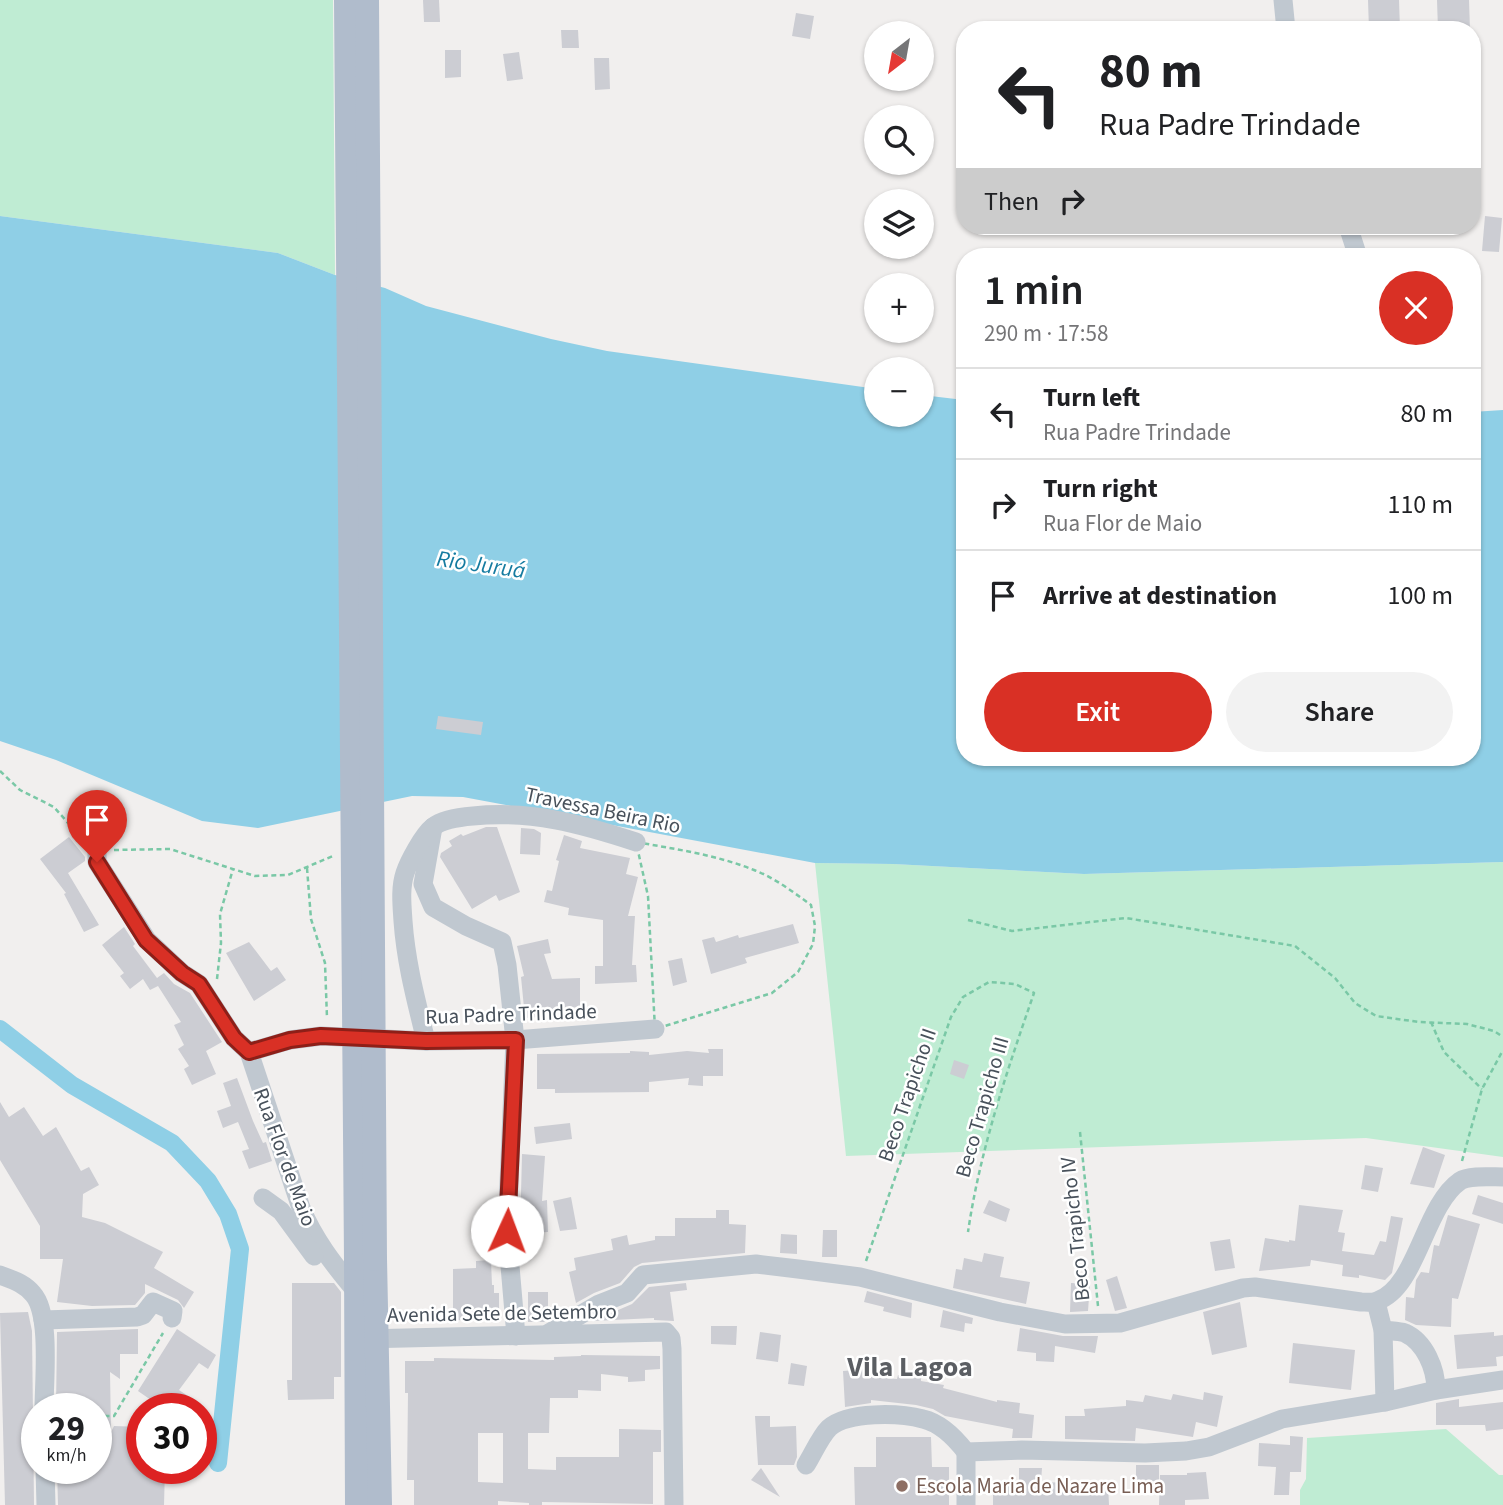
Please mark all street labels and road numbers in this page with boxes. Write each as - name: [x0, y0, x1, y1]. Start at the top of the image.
- street label: Travessa Beira Rio: [523, 779, 683, 841]
- street label: Rua Padre Trindade: [425, 996, 597, 1032]
- street label: Beco Trapicho II: [870, 1024, 944, 1166]
- street label: Beco Trapicho III: [948, 1033, 1016, 1181]
- street label: Rua Flor de Maio: [246, 1084, 324, 1230]
- street label: Beco Trapicho IV: [1052, 1155, 1097, 1303]
- street label: Avenida Sete de Setembro: [387, 1296, 617, 1330]

